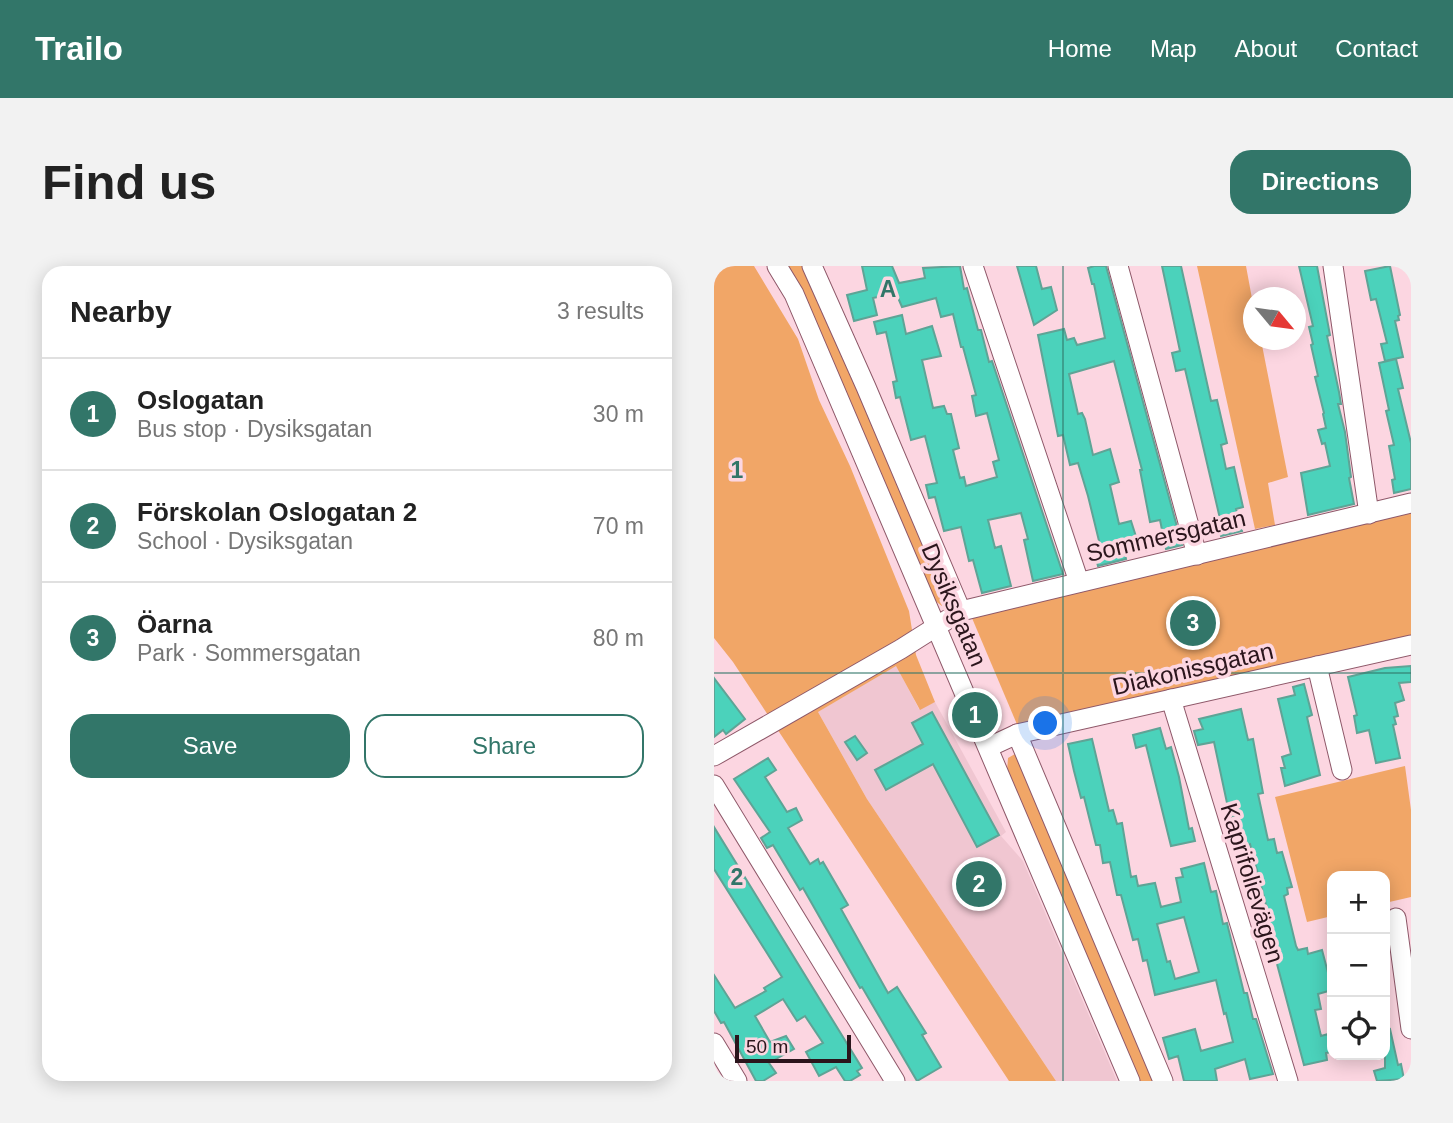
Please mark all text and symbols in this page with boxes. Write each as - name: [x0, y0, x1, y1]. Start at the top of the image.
- text: Trailo: [35, 30, 123, 67]
- text: Home: [1048, 35, 1112, 62]
- text: Map: [1150, 35, 1197, 62]
- text: About: [1235, 35, 1297, 62]
- text: Contact: [1335, 35, 1418, 62]
- button: Directions: [1230, 150, 1411, 214]
- text: Find us: [42, 155, 216, 209]
- text: A: [880, 276, 896, 302]
- north arrow: [1243, 287, 1306, 350]
- text: Nearby: [70, 295, 172, 328]
- text: 3 results: [557, 298, 644, 324]
- text: Oslogatan: [137, 385, 264, 415]
- text: 1: [87, 401, 99, 427]
- text: 30 m: [593, 401, 644, 427]
- text: Bus stop · Dysiksgatan: [137, 416, 372, 442]
- text: 1: [731, 457, 744, 483]
- text: Förskolan Oslogatan 2: [137, 497, 417, 527]
- street label: Sommersgatan: [1084, 504, 1248, 567]
- text: 2: [87, 513, 99, 539]
- text: 70 m: [593, 513, 644, 539]
- text: School · Dysiksgatan: [137, 528, 353, 554]
- street label: Dysiksgatan: [916, 539, 992, 670]
- pin: 3: [1170, 597, 1216, 649]
- text: Öarna: [137, 609, 212, 639]
- text: 3: [87, 625, 99, 651]
- text: 80 m: [593, 625, 644, 651]
- street label: Diakonissgatan: [1110, 637, 1276, 700]
- text: Park · Sommersgatan: [137, 640, 361, 666]
- pin: 1: [952, 689, 998, 741]
- your location: [1028, 706, 1062, 740]
- button: Save: [70, 714, 350, 778]
- button: Share: [364, 714, 644, 778]
- street label: Kaprifolievägen: [1215, 800, 1290, 966]
- pin: 2: [956, 858, 1002, 910]
- text: 2: [731, 864, 743, 890]
- map controls: [1327, 871, 1390, 1060]
- button: +: [1327, 871, 1390, 934]
- button: −: [1327, 934, 1390, 997]
- button: locate: [1327, 997, 1390, 1060]
- scale bar: [735, 1032, 850, 1064]
- text: 50 m: [746, 1036, 788, 1057]

